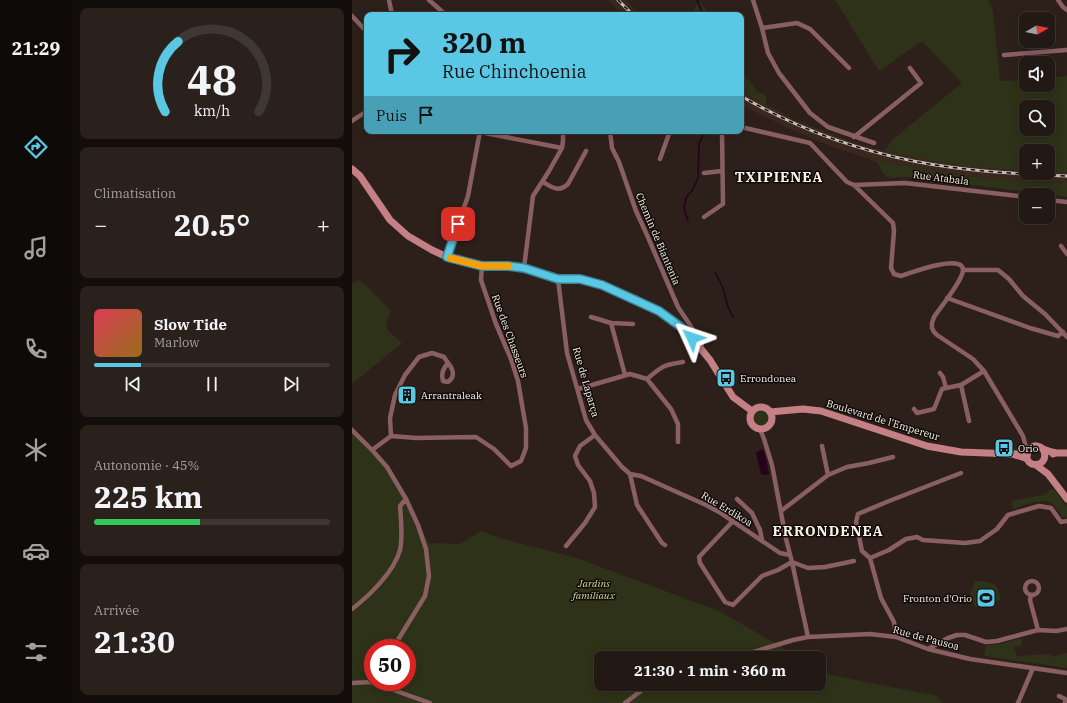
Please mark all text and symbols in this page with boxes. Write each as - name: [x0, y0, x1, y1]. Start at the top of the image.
- north arrow: [1019, 12, 1055, 48]
- map controls: [1019, 12, 1055, 224]
- text: 320 m: [442, 24, 526, 61]
- icon: right: [376, 28, 428, 80]
- text: 21:29: [12, 37, 60, 60]
- text: 48: [187, 51, 237, 105]
- button: sound: [1019, 56, 1055, 92]
- text: Rue Chinchoenia: [442, 60, 587, 83]
- text: km/h: [194, 100, 230, 119]
- button: search: [1019, 100, 1055, 136]
- icon: arrive: [415, 104, 437, 126]
- text: Puis: [376, 106, 407, 125]
- icon: directions: [22, 133, 50, 161]
- button: +: [1019, 144, 1055, 180]
- district label: TXIPIENEA: [735, 168, 823, 186]
- street label: Rue Atabala: [912, 168, 970, 188]
- text: Climatisation: [94, 185, 176, 202]
- button: −: [1019, 188, 1055, 224]
- street label: Chemin de Biantenia: [633, 191, 683, 288]
- text: 20.5°: [174, 205, 250, 244]
- pin: [441, 207, 475, 241]
- text: −: [94, 210, 107, 239]
- text: +: [317, 210, 330, 239]
- icon: arrive: [447, 213, 469, 235]
- icon: music: [22, 234, 50, 262]
- street label: Rue des Chasseurs: [489, 292, 531, 380]
- text: Slow Tide: [154, 315, 227, 334]
- position arrow: [671, 317, 713, 359]
- text: Marlow: [154, 334, 199, 351]
- icon: phone: [22, 335, 50, 363]
- street label: Rue de Laparça: [570, 345, 602, 419]
- bus stop icon: Errondonea: [715, 367, 737, 389]
- place label: Errondonea: [740, 372, 797, 385]
- icon: previous: [122, 373, 144, 395]
- icon: pause: [201, 373, 223, 395]
- icon: next: [280, 373, 302, 395]
- building icon: Arrantraleak: [396, 384, 418, 406]
- place label: Arrantraleak: [421, 389, 482, 402]
- street label: Boulevard de l'Empereur: [825, 397, 942, 444]
- icon: climate: [22, 436, 50, 464]
- bus stop icon: Orio: [993, 437, 1015, 459]
- place label: Orio: [1018, 442, 1039, 455]
- text: Autonomie · 45%: [94, 457, 199, 474]
- text: 225 km: [94, 477, 203, 516]
- street label: Rue Erdikoa: [699, 489, 755, 530]
- district label: ERRONDENEA: [772, 522, 884, 540]
- icon: car: [22, 537, 50, 565]
- park label: Jardins familiaux: [571, 577, 615, 602]
- sports icon: Fronton d'Orio: [975, 587, 997, 609]
- place label: Fronton d'Orio: [903, 592, 972, 605]
- text: Arrivée: [94, 602, 139, 619]
- text: 21:30: [94, 622, 175, 661]
- street label: Rue de Pausoa: [891, 623, 961, 653]
- icon: filters: [22, 638, 50, 666]
- speed limit sign: 50: [364, 639, 416, 691]
- text: 21:30 · 1 min · 360 m: [634, 661, 786, 680]

